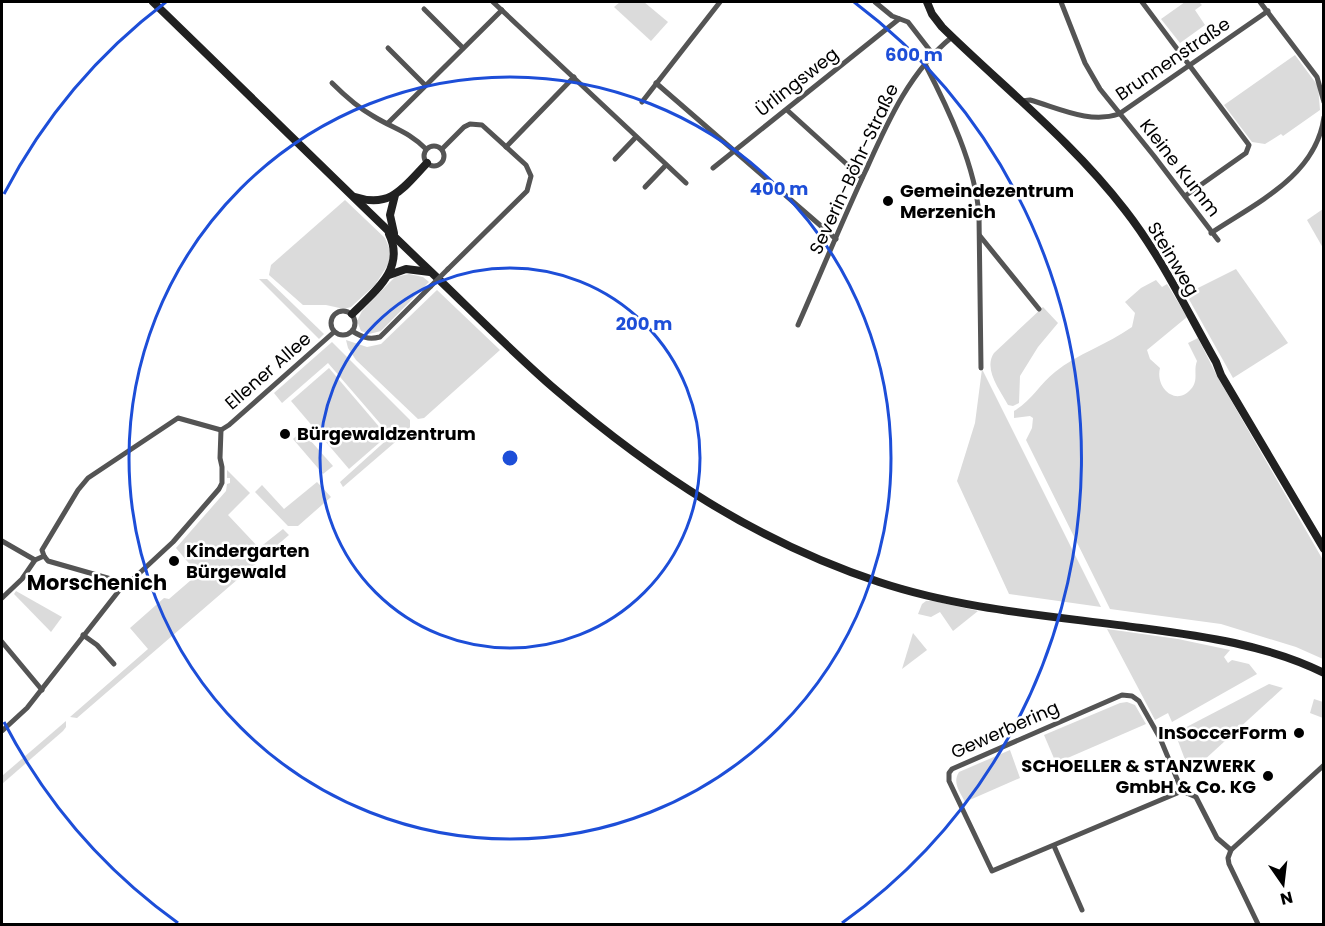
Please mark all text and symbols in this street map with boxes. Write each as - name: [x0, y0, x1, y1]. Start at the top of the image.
- street label: Brunnenstraße: [1110, 11, 1235, 106]
- street label: Ürlingsweg: [750, 41, 843, 122]
- text: 600 m: [885, 42, 943, 67]
- street label: Severin-Böhr-Straße: [803, 79, 904, 258]
- street label: Kleine Kumm: [1134, 114, 1226, 222]
- text: 400 m: [750, 176, 808, 201]
- place label: Gemeindezentrum Merzenich: [900, 178, 1074, 224]
- marker: Gemeindezentrum Merzenich: [881, 194, 895, 208]
- street label: Steinweg: [1142, 217, 1205, 300]
- text: 200 m: [616, 311, 672, 336]
- street label: Ellener Allee: [219, 326, 316, 415]
- place label: Bürgewaldzentrum: [297, 421, 476, 446]
- marker: Bürgewaldzentrum: [278, 427, 292, 441]
- centre of rings: [500, 448, 520, 468]
- place label: Kindergarten Bürgewald: [186, 538, 310, 584]
- marker: Kindergarten Bürgewald: [167, 554, 181, 568]
- district label: Morschenich: [27, 568, 167, 597]
- street label: Gewerbering: [947, 695, 1063, 765]
- place label: InSoccerForm: [1158, 720, 1287, 745]
- marker: InSoccerForm: [1292, 726, 1306, 740]
- place label: SCHOELLER & STANZWERK GmbH & Co. KG: [1021, 753, 1256, 799]
- marker: SCHOELLER & STANZWERK GmbH & Co. KG: [1261, 769, 1275, 783]
- north arrow: [1253, 854, 1313, 914]
- text: N: [1278, 885, 1295, 911]

